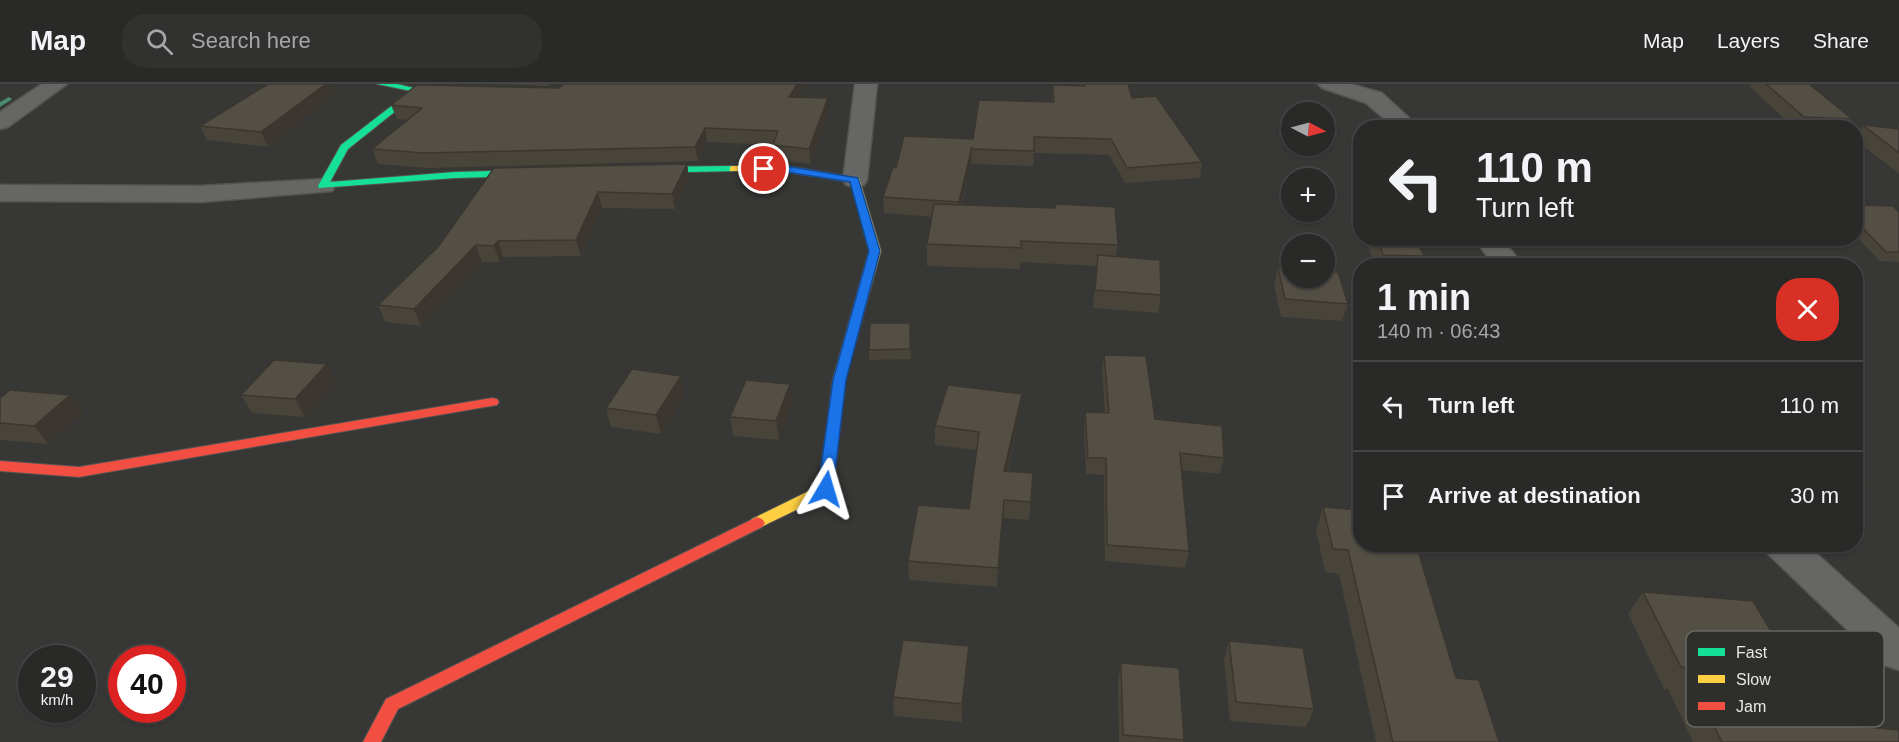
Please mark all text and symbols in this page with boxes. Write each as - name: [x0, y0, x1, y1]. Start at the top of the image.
- search box: [122, 14, 542, 68]
- text: Map: [30, 25, 86, 56]
- icon: search: [143, 25, 176, 58]
- text: Search here: [191, 28, 311, 53]
- text: Map: [1643, 29, 1684, 52]
- text: Layers: [1717, 29, 1780, 52]
- text: Share: [1813, 29, 1869, 52]
- north arrow: [1281, 102, 1335, 156]
- map controls: [1281, 102, 1335, 288]
- pin: [738, 143, 789, 194]
- icon: left: [1377, 144, 1455, 222]
- text: 110 m: [1476, 144, 1593, 191]
- icon: arrive: [747, 152, 780, 185]
- button: +: [1281, 168, 1335, 222]
- text: Turn left: [1476, 193, 1574, 223]
- button: −: [1281, 234, 1335, 288]
- text: 1 min: [1377, 277, 1471, 318]
- button: close: [1776, 278, 1839, 341]
- text: 140 m · 06:43: [1377, 320, 1500, 342]
- icon: left: [1377, 390, 1410, 423]
- text: Turn left: [1428, 393, 1514, 418]
- text: 110 m: [1779, 393, 1839, 418]
- position arrow: [794, 457, 858, 521]
- icon: arrive: [1377, 480, 1410, 513]
- text: Arrive at destination: [1428, 483, 1641, 508]
- text: 30 m: [1790, 483, 1839, 508]
- legend: [1686, 631, 1884, 727]
- text: Fast: [1736, 644, 1768, 661]
- speed limit sign: 40: [108, 645, 186, 723]
- text: 29: [40, 660, 74, 693]
- text: Slow: [1736, 671, 1771, 688]
- text: km/h: [41, 691, 73, 708]
- text: Jam: [1736, 698, 1766, 715]

